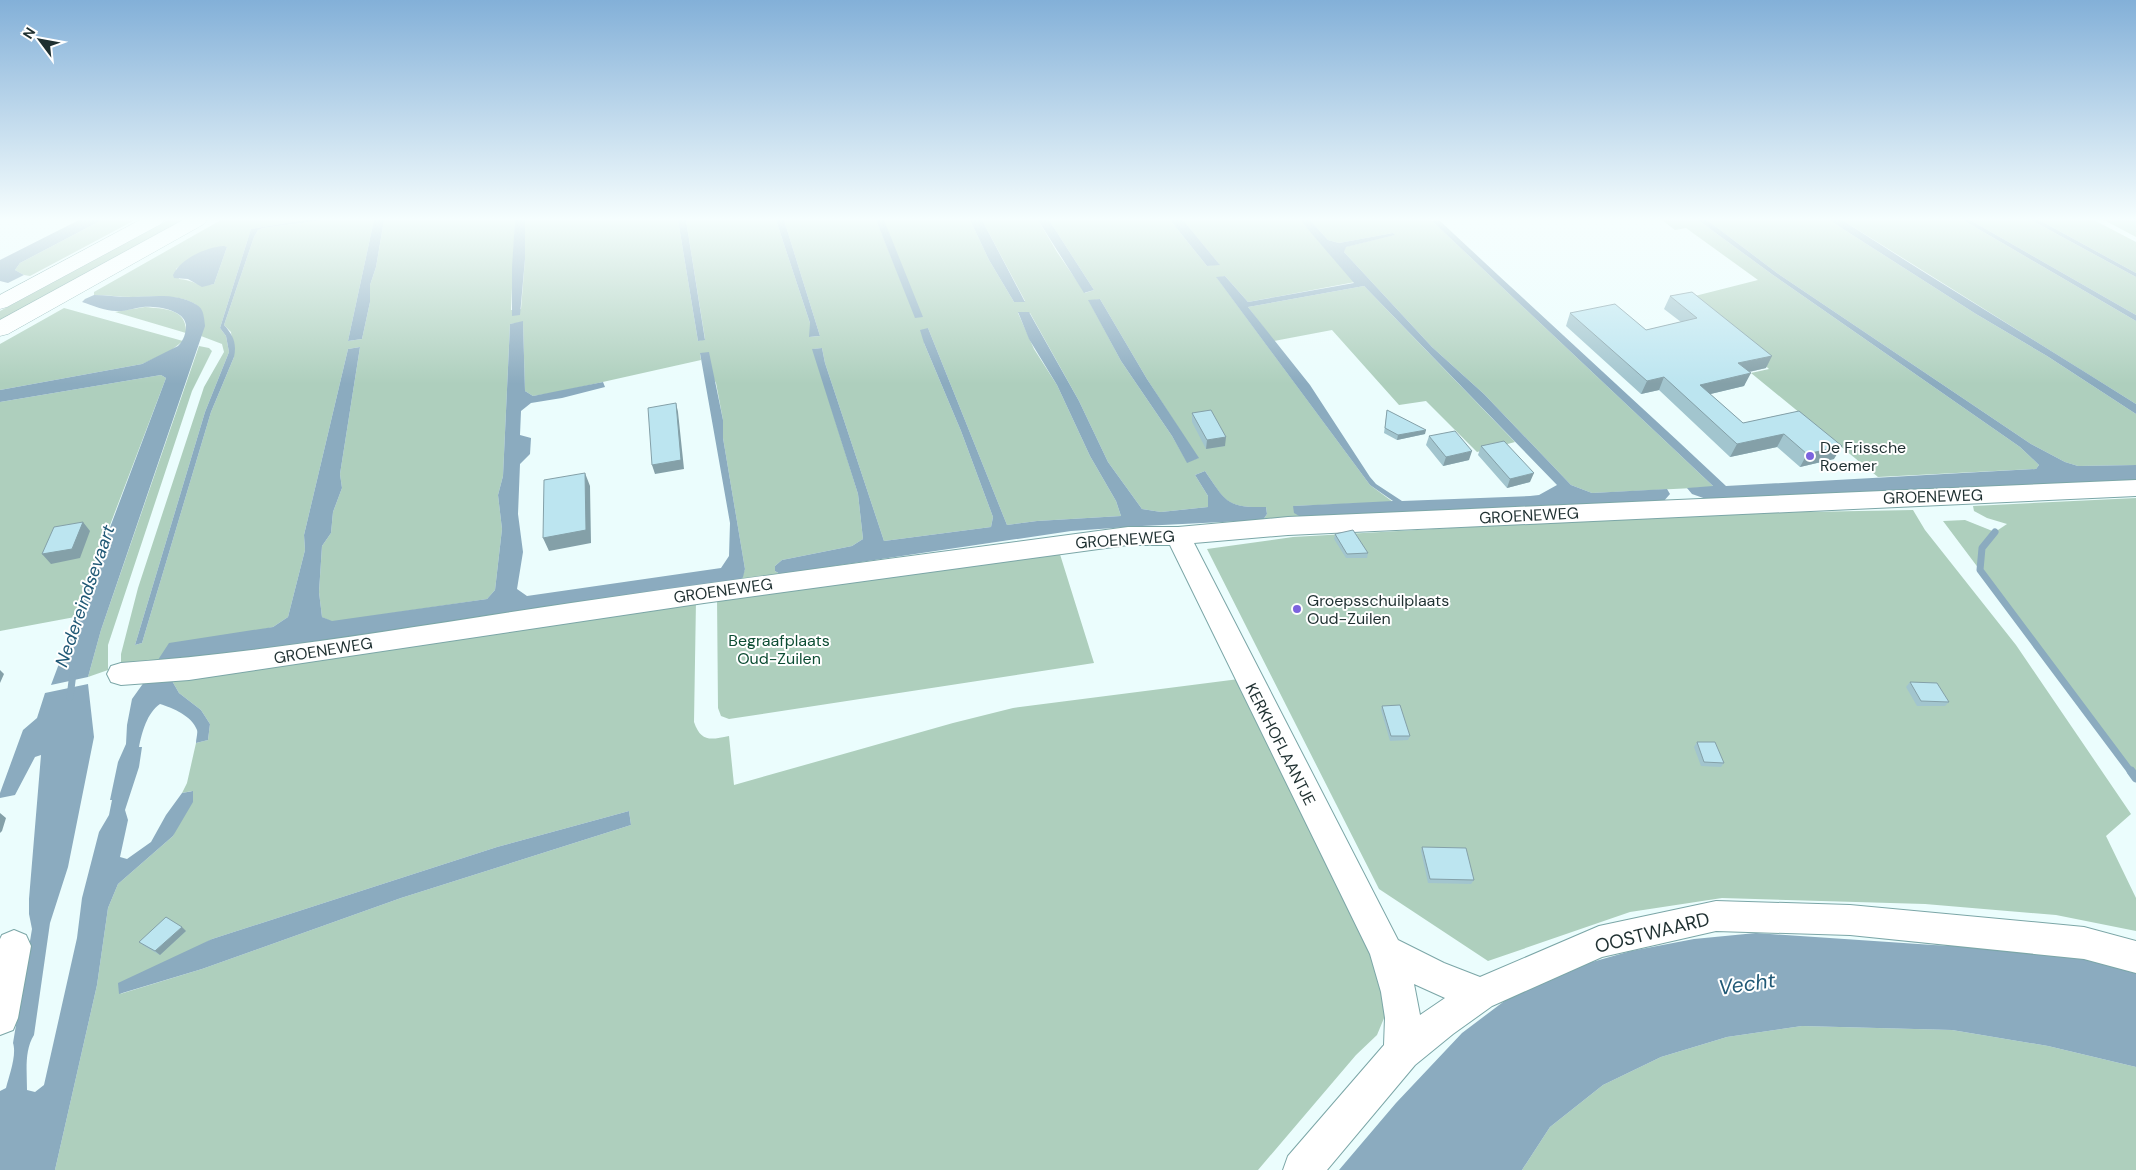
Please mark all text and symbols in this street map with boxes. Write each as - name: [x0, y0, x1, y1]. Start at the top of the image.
- north arrow: [15, 15, 65, 65]
- text: N: [19, 24, 39, 42]
- place label: De Frissche Roemer: [1820, 437, 1906, 476]
- marker: De Frissche Roemer: [1804, 450, 1816, 462]
- street label: GROENEWEG: [1883, 484, 1983, 509]
- street label: GROENEWEG: [1479, 502, 1579, 529]
- water label: Nedereindsevaart: [49, 521, 121, 670]
- street label: GROENEWEG: [1075, 526, 1176, 553]
- street label: GROENEWEG: [672, 573, 774, 608]
- place label: Groepsschuilplaats Oud-Zuilen: [1307, 590, 1449, 629]
- marker: Groepsschuilplaats Oud-Zuilen: [1291, 603, 1303, 615]
- park label: Begraafplaats Oud-Zuilen: [728, 630, 830, 669]
- street label: GROENEWEG: [272, 632, 374, 669]
- street label: KERKHOFLAANTJE: [1241, 680, 1320, 809]
- street label: OOSTWAARD: [1592, 906, 1712, 959]
- water label: Vecht: [1717, 966, 1778, 1002]

